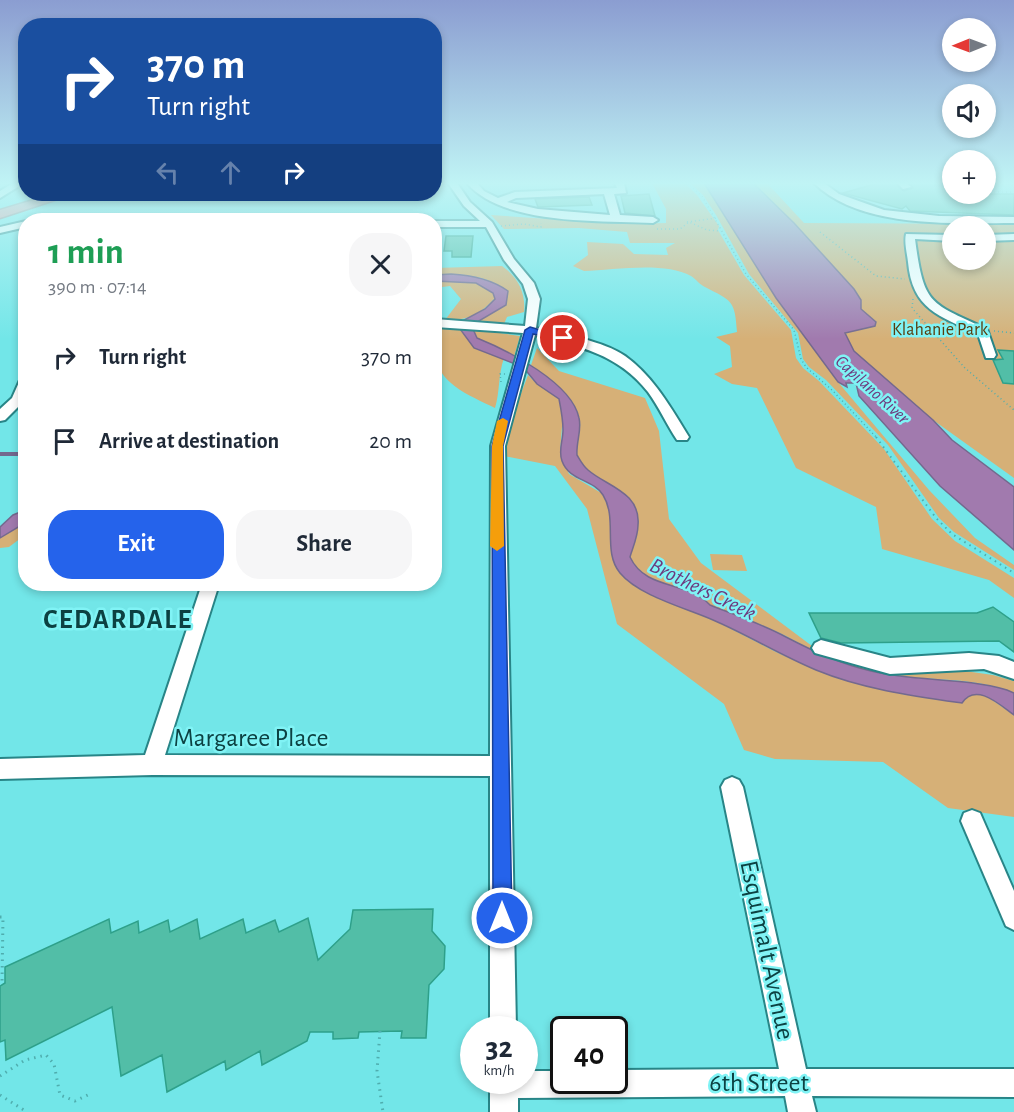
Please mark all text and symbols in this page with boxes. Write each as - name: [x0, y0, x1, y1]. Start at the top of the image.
- north arrow: [942, 18, 996, 72]
- map controls: [942, 18, 996, 270]
- icon: right: [48, 42, 126, 120]
- text: 370 m: [147, 44, 245, 86]
- button: sound: [942, 84, 996, 138]
- text: Turn right: [147, 93, 250, 120]
- button: +: [942, 150, 996, 204]
- icon: left: [151, 156, 184, 189]
- icon: ahead: [214, 156, 247, 189]
- icon: right: [277, 156, 310, 189]
- button: −: [942, 216, 996, 270]
- button: close: [349, 233, 412, 296]
- text: 1 min: [48, 234, 124, 270]
- text: 390 m · 07:14: [48, 277, 147, 297]
- pin: [537, 312, 588, 363]
- icon: arrive: [546, 321, 579, 354]
- park label: Klahanie Park: [892, 321, 989, 339]
- icon: right: [48, 341, 81, 374]
- text: Turn right: [99, 346, 186, 368]
- text: 370 m: [361, 346, 412, 368]
- water label: Capilano River: [832, 352, 913, 428]
- icon: arrive: [48, 425, 81, 458]
- text: Arrive at destination: [99, 430, 279, 452]
- text: 20 m: [369, 430, 412, 452]
- button: Exit: [48, 510, 224, 579]
- button: Share: [236, 510, 412, 579]
- water label: Brothers Creek: [647, 554, 759, 624]
- district label: CEDARDALE: [43, 606, 193, 633]
- street label: Margaree Place: [173, 725, 329, 751]
- street label: Esquimalt Avenue: [735, 858, 799, 1042]
- position arrow: [470, 886, 534, 950]
- speed limit sign: 40: [550, 1016, 628, 1094]
- text: 32: [485, 1033, 513, 1063]
- text: km/h: [484, 1063, 514, 1078]
- street label: 6th Street: [709, 1070, 809, 1096]

